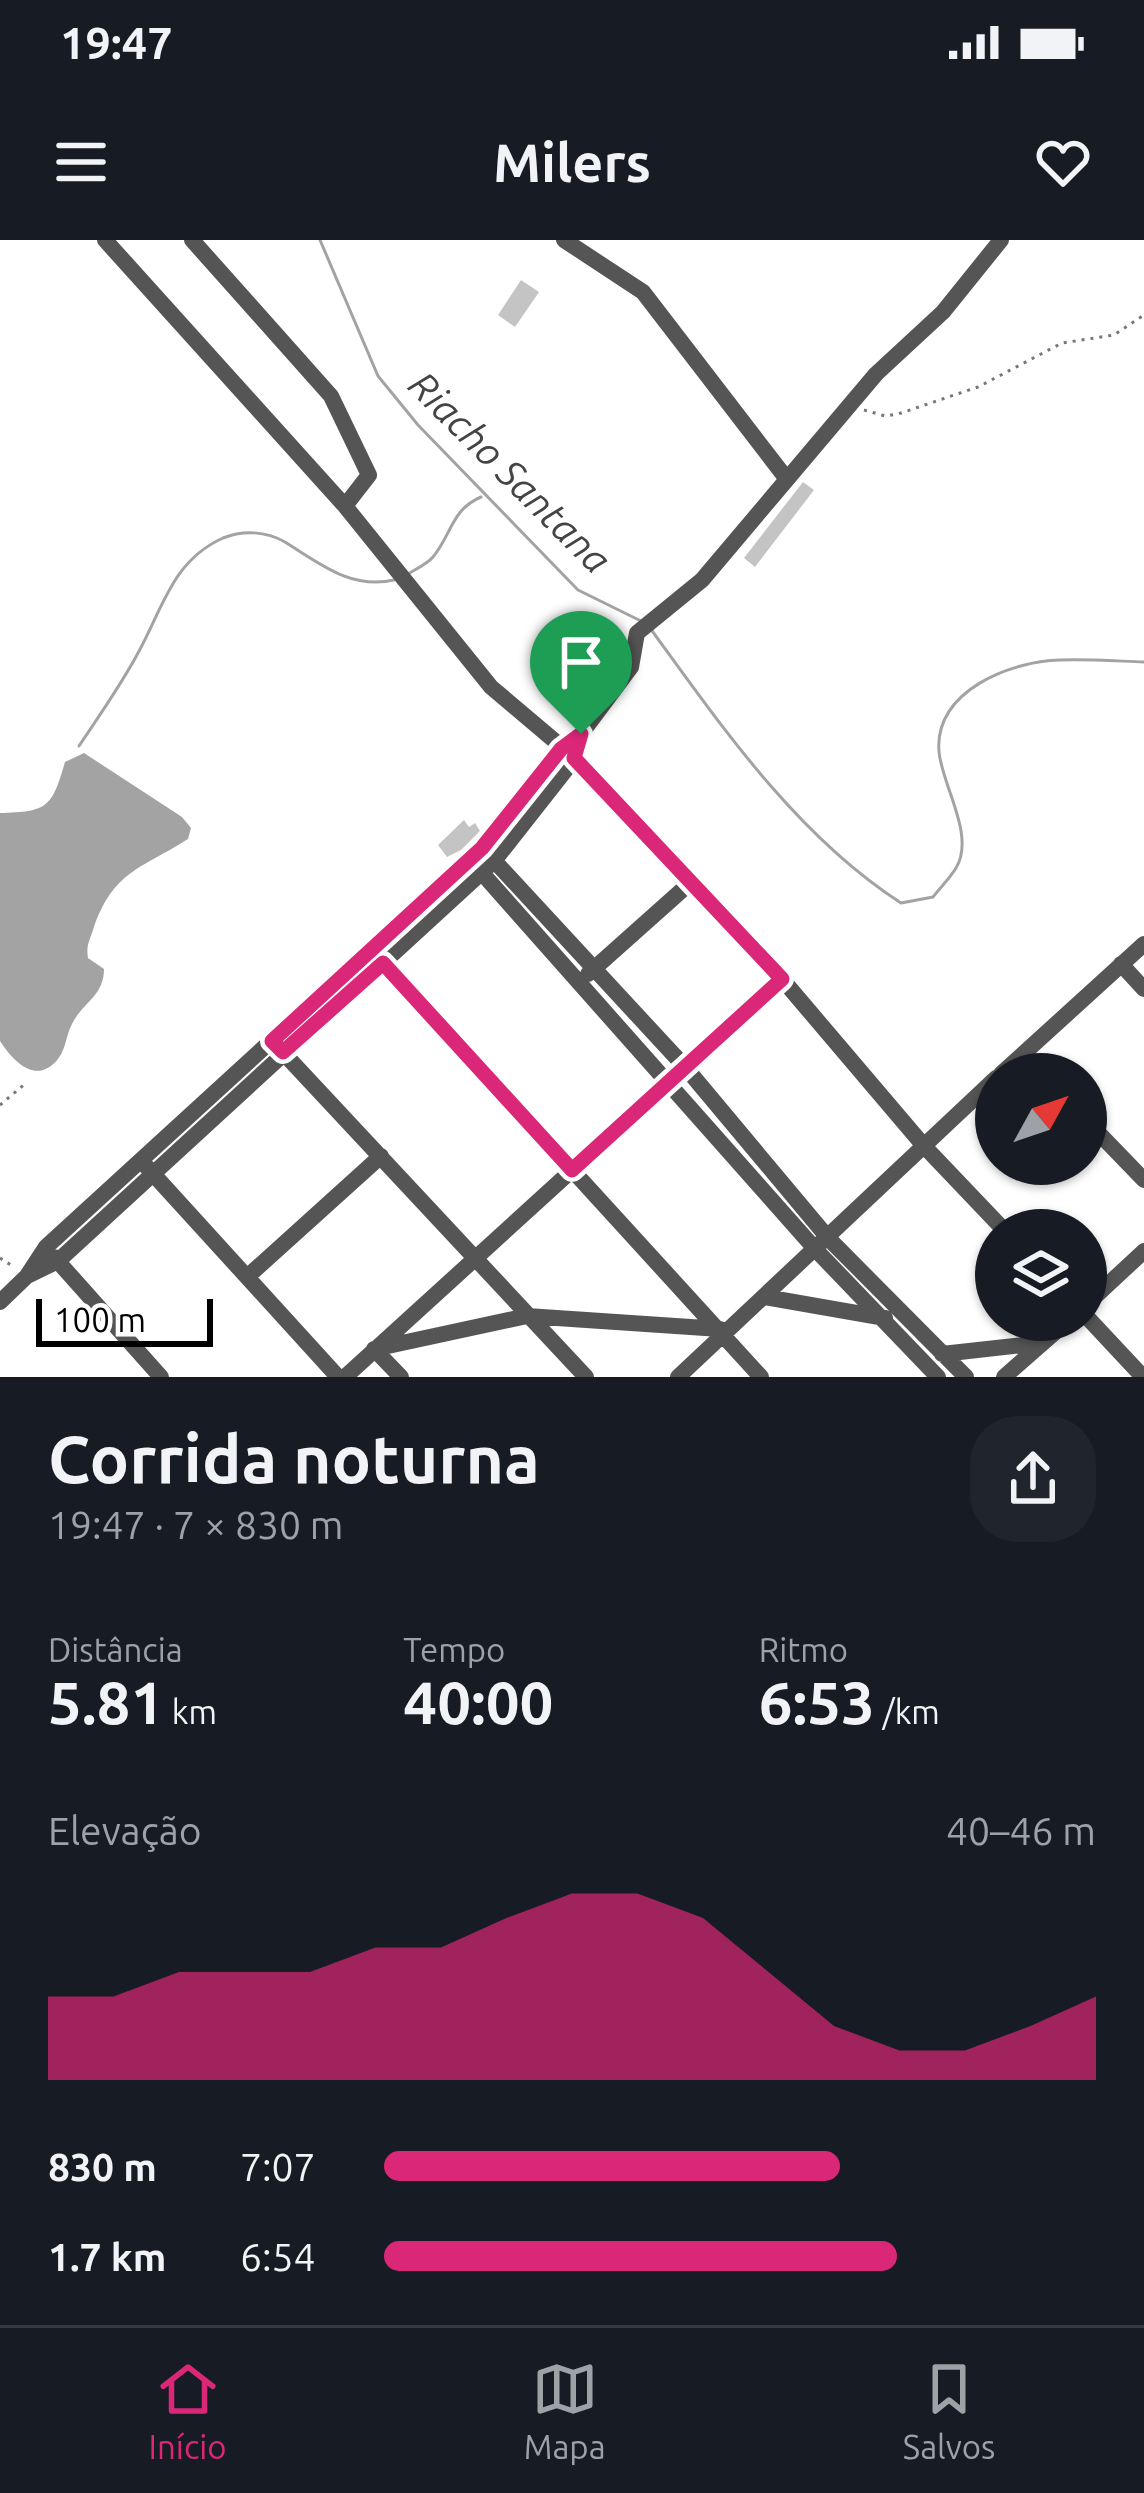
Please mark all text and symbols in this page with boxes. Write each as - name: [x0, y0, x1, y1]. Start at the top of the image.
- text: 19:47: [60, 17, 173, 68]
- icon: menu: [48, 129, 114, 195]
- icon: heart: [1030, 129, 1096, 195]
- text: Milers: [493, 132, 651, 192]
- water label: Riacho Santana: [401, 362, 620, 581]
- pin: [530, 611, 632, 734]
- icon: arrive: [548, 629, 614, 695]
- north arrow: [975, 1053, 1107, 1185]
- map controls: [975, 1053, 1107, 1341]
- button: layers: [975, 1209, 1107, 1341]
- scale bar: [36, 1293, 213, 1346]
- text: 100 m: [54, 1301, 146, 1338]
- button: share: [970, 1416, 1096, 1542]
- text: Corrida noturna: [48, 1421, 540, 1495]
- text: 19:47 · 7 × 830 m: [48, 1503, 343, 1546]
- text: Distância: [48, 1631, 183, 1668]
- text: Tempo: [403, 1631, 505, 1668]
- text: Ritmo: [759, 1631, 848, 1668]
- text: 5.81: [48, 1668, 164, 1735]
- text: 40:00: [403, 1668, 553, 1735]
- text: 6:53: [759, 1668, 875, 1735]
- text: km: [164, 1693, 217, 1730]
- text: /km: [875, 1693, 940, 1730]
- text: Elevação: [48, 1809, 202, 1852]
- text: 40–46 m: [946, 1809, 1096, 1852]
- text: 830 m: [48, 2145, 157, 2188]
- text: 7:07: [240, 2145, 316, 2188]
- text: 1.7 km: [48, 2235, 166, 2278]
- text: 6:54: [240, 2235, 316, 2278]
- tab: Início: [149, 2356, 227, 2465]
- tab: Mapa: [524, 2356, 606, 2465]
- tab: Salvos: [903, 2356, 995, 2465]

